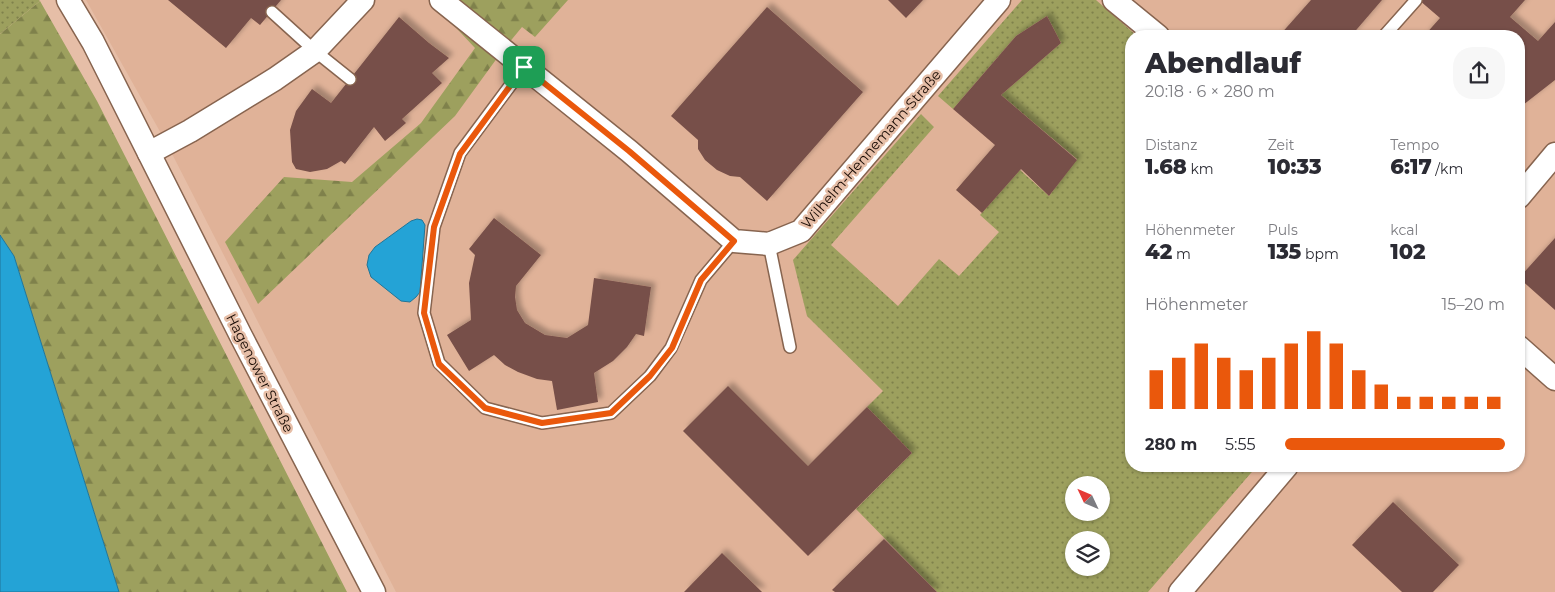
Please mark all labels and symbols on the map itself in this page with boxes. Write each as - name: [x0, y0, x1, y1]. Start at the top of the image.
- pin: [503, 46, 545, 88]
- street label: Wilhelm-Hennemann-Straße: [797, 66, 945, 232]
- street label: Hagenower Straße: [222, 311, 298, 435]
- north arrow: [1065, 476, 1110, 521]

